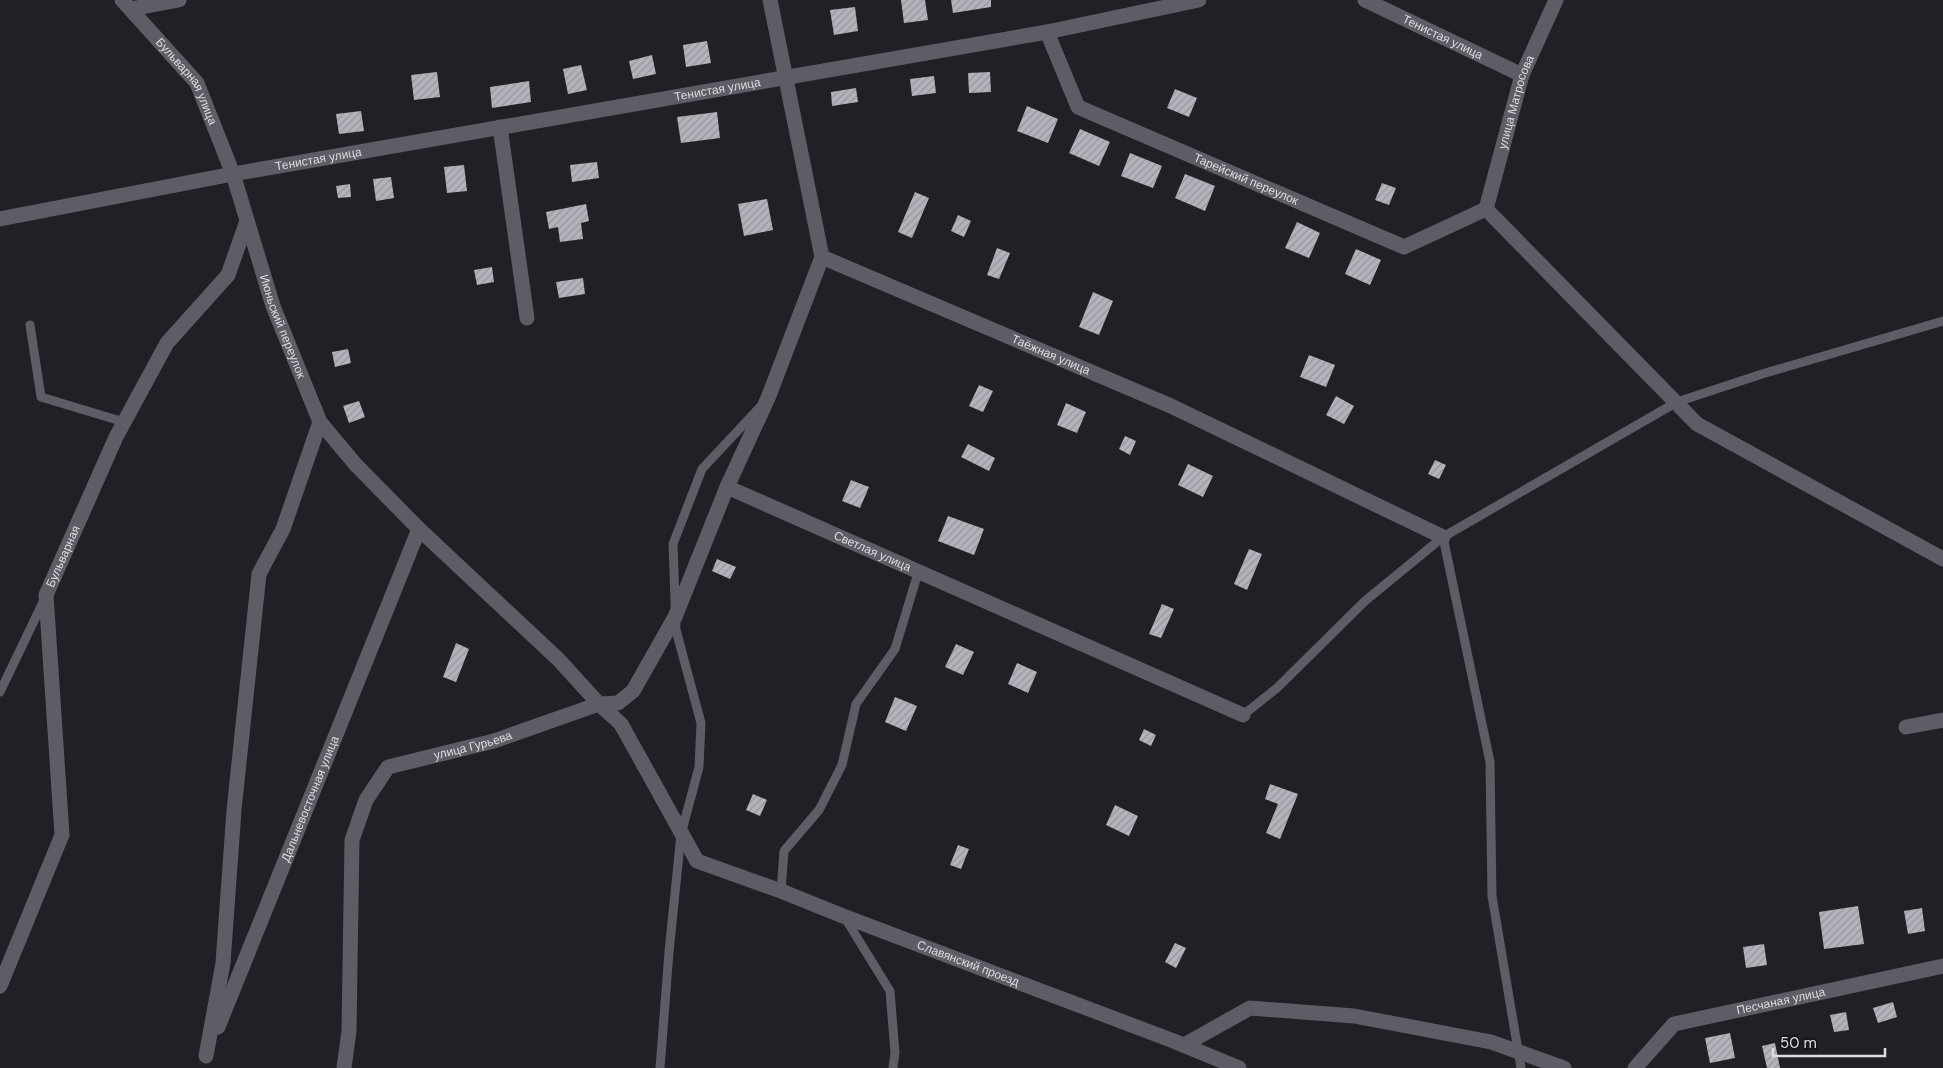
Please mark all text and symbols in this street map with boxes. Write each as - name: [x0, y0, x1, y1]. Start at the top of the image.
- street label: Тенистая улица: [1400, 11, 1486, 63]
- street label: Бульварная улица: [152, 35, 221, 127]
- street label: улица Матросова: [1494, 52, 1538, 151]
- street label: Тенистая улица: [673, 74, 762, 105]
- street label: Тенистая улица: [274, 144, 363, 174]
- street label: Тарейский переулок: [1191, 150, 1302, 209]
- street label: Июньский переулок: [256, 273, 310, 381]
- street label: Таёжная улица: [1009, 331, 1093, 379]
- street label: Бульварная: [42, 523, 84, 590]
- street label: Светлая улица: [831, 527, 914, 575]
- street label: улица Гурьева: [432, 727, 515, 763]
- street label: Дальневосточная улица: [277, 733, 343, 864]
- street label: Славянский проезд: [915, 937, 1021, 990]
- street label: Песчаная улица: [1735, 984, 1827, 1018]
- scale bar: [1773, 1026, 1886, 1058]
- text: 50 m: [1780, 1033, 1817, 1053]

